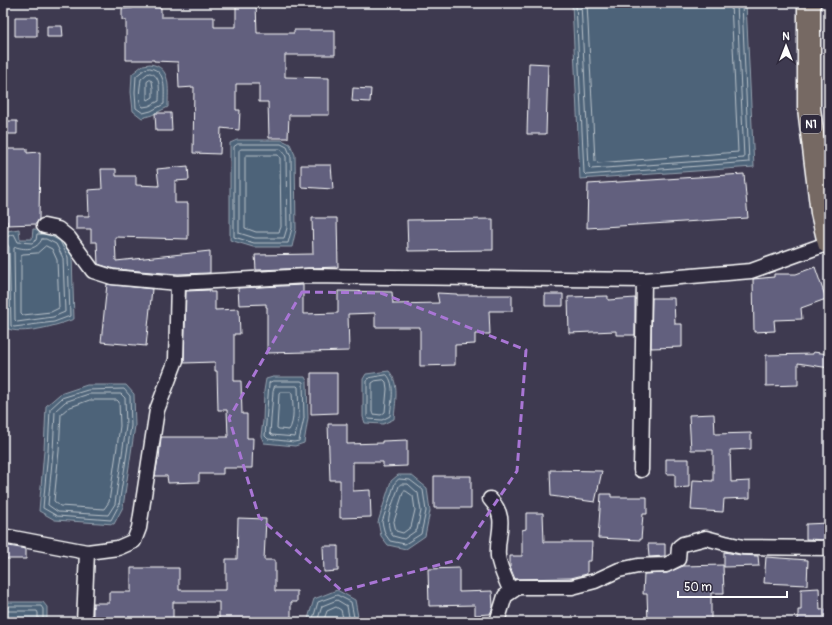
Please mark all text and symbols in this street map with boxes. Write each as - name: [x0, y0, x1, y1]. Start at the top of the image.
- north arrow: [766, 26, 806, 66]
- text: N: [782, 30, 790, 43]
- road number: N1: [801, 115, 821, 133]
- scale bar: [678, 573, 787, 599]
- text: 50 m: [684, 580, 712, 595]

